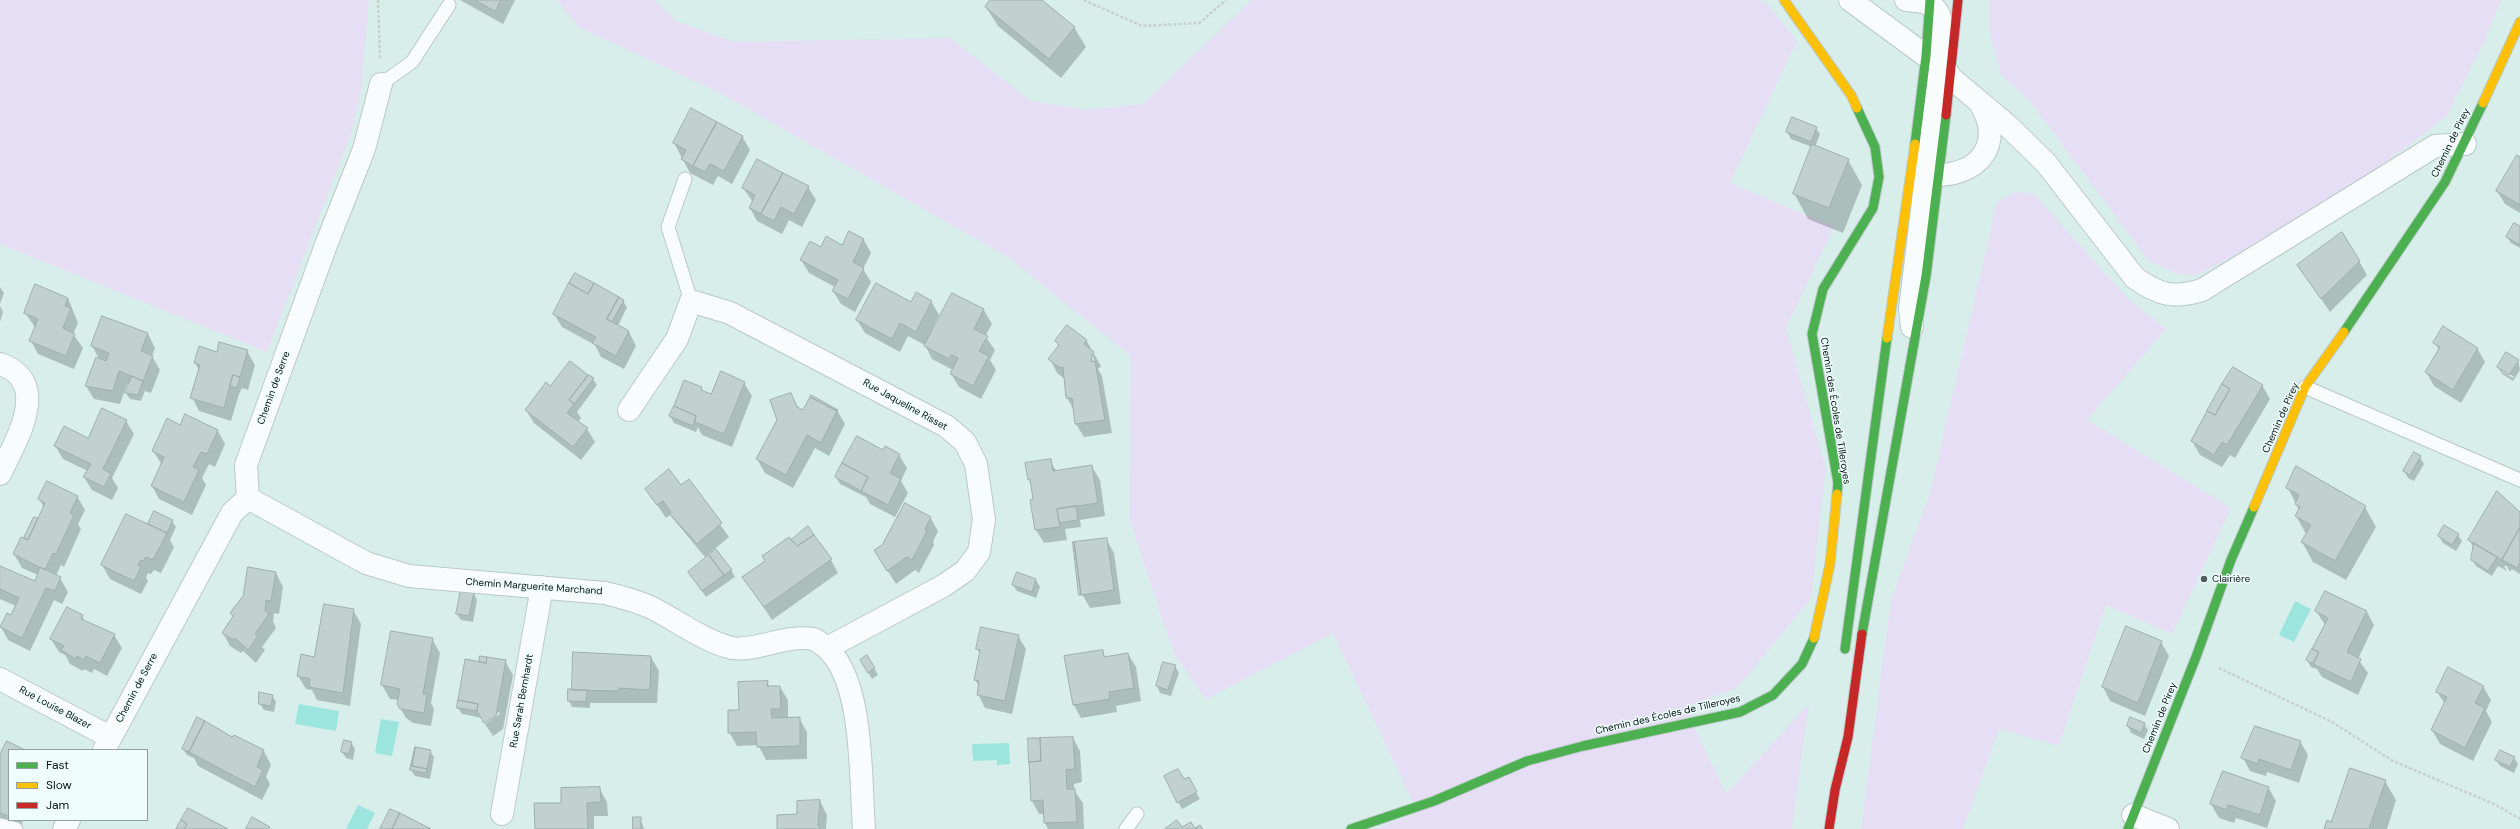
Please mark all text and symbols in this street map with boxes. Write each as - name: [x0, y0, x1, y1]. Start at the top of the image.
- street label: Chemin de Pirey: [2429, 106, 2473, 180]
- street label: Chemin des Écoles de Tilleroyes: [1817, 337, 1853, 485]
- street label: Chemin de Serre: [255, 350, 293, 426]
- street label: Rue Jaqueline Risset: [861, 377, 949, 433]
- street label: Chemin de Pirey: [2260, 381, 2302, 455]
- place label: Clairière: [2212, 573, 2250, 585]
- marker: Clairière: [2199, 574, 2209, 584]
- street label: Chemin Marguerite Marchand: [465, 576, 603, 598]
- street label: Chemin de Serre: [114, 651, 160, 725]
- street label: Rue Sarah Bernhardt: [508, 653, 536, 749]
- street label: Chemin de Pirey: [2140, 681, 2180, 755]
- street label: Rue Louise Blazer: [17, 684, 93, 732]
- street label: Chemin des Écoles de Tilleroyes: [1594, 692, 1742, 738]
- legend: [8, 749, 148, 821]
- text: Fast: [46, 757, 69, 773]
- text: Slow: [46, 777, 72, 793]
- text: Jam: [46, 797, 69, 813]

